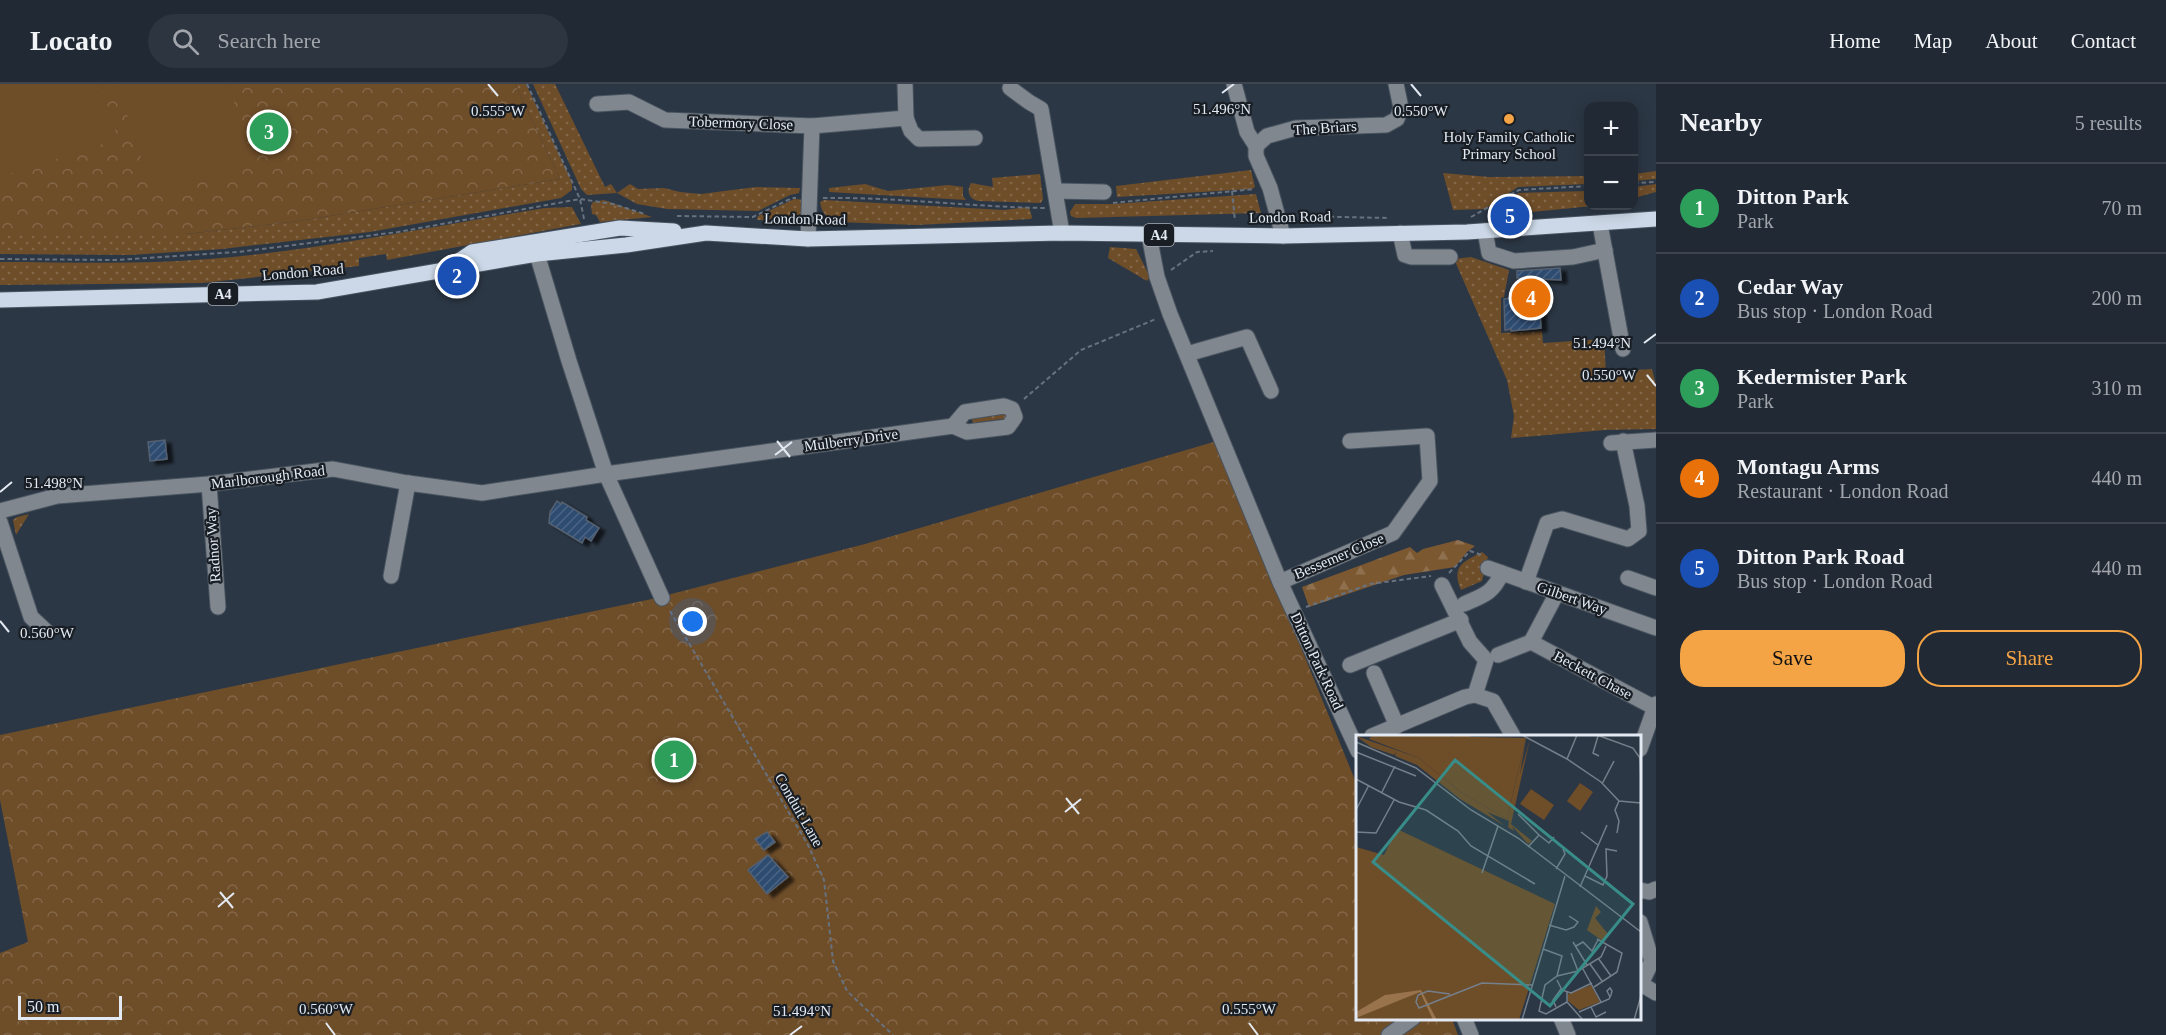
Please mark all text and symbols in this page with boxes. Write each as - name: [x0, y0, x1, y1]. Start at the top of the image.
- search box: [148, 14, 568, 68]
- text: Locato: [30, 25, 112, 56]
- icon: search: [169, 25, 202, 58]
- text: Search here: [217, 28, 321, 53]
- text: Home: [1829, 29, 1881, 53]
- text: Map: [1914, 29, 1952, 53]
- text: About: [1985, 29, 2038, 53]
- text: Contact: [2071, 29, 2136, 53]
- text: 51.496°N: [1193, 101, 1251, 117]
- map controls: [1584, 102, 1638, 210]
- button: +: [1584, 102, 1638, 156]
- text: 0.555°W: [471, 103, 526, 119]
- text: 0.550°W: [1394, 103, 1449, 119]
- text: Nearby: [1680, 108, 1762, 137]
- pin: 3: [250, 110, 288, 154]
- marker: Holy Family Catholic Primary School: [1502, 112, 1516, 126]
- text: 5 results: [2075, 112, 2142, 134]
- street label: Tobermory Close: [689, 113, 794, 133]
- street label: The Briars: [1293, 118, 1358, 138]
- place label: Holy Family Catholic Primary School: [1444, 129, 1575, 162]
- button: −: [1584, 156, 1638, 210]
- text: Ditton Park: [1737, 184, 1849, 209]
- pin: 5: [1490, 194, 1530, 238]
- text: 1: [1695, 197, 1705, 219]
- text: 70 m: [2101, 197, 2142, 219]
- street label: London Road: [1249, 208, 1332, 226]
- street label: London Road: [764, 210, 847, 228]
- text: Park: [1737, 210, 1774, 232]
- road number: A4: [1144, 224, 1174, 246]
- pin: 2: [438, 254, 476, 298]
- street label: London Road: [261, 260, 345, 284]
- text: Cedar Way: [1737, 274, 1843, 299]
- pin: 4: [1512, 276, 1550, 320]
- road number: A4: [208, 283, 238, 305]
- text: 2: [1695, 287, 1705, 309]
- text: 200 m: [2091, 287, 2142, 309]
- text: Bus stop · London Road: [1737, 300, 1933, 322]
- text: 51.494°N: [1573, 335, 1631, 351]
- text: Kedermister Park: [1737, 364, 1907, 389]
- text: 0.550°W: [1582, 367, 1637, 383]
- text: 3: [1695, 377, 1705, 399]
- text: 310 m: [2091, 377, 2142, 399]
- text: Park: [1737, 390, 1774, 412]
- street label: Mulberry Drive: [803, 425, 899, 455]
- text: Montagu Arms: [1737, 454, 1879, 479]
- street label: Marlborough Road: [210, 462, 326, 492]
- text: 4: [1695, 467, 1705, 489]
- text: 440 m: [2091, 467, 2142, 489]
- text: 51.498°N: [25, 475, 83, 491]
- text: Restaurant · London Road: [1737, 480, 1949, 502]
- street label: Radnor Way: [202, 507, 224, 583]
- street label: Bessemer Close: [1292, 530, 1387, 582]
- text: Ditton Park Road: [1737, 544, 1904, 569]
- text: 5: [1695, 557, 1705, 579]
- text: 440 m: [2091, 557, 2142, 579]
- text: Bus stop · London Road: [1737, 570, 1933, 592]
- street label: Gilbert Way: [1535, 579, 1610, 618]
- your location: [678, 607, 707, 636]
- street label: Ditton Park Road: [1288, 610, 1347, 712]
- text: 0.560°W: [20, 625, 75, 641]
- button: Save: [1680, 630, 1905, 687]
- button: Share: [1917, 630, 2142, 687]
- street label: Beckett Chase: [1551, 648, 1635, 702]
- inset map: [1356, 735, 1641, 1020]
- pin: 1: [654, 738, 694, 782]
- street label: Conduit Lane: [772, 770, 827, 850]
- scale bar: [18, 993, 122, 1020]
- text: 50 m: [27, 998, 59, 1015]
- text: 0.560°W: [299, 1001, 354, 1017]
- text: 0.555°W: [1222, 1001, 1277, 1017]
- text: 51.494°N: [773, 1003, 831, 1019]

